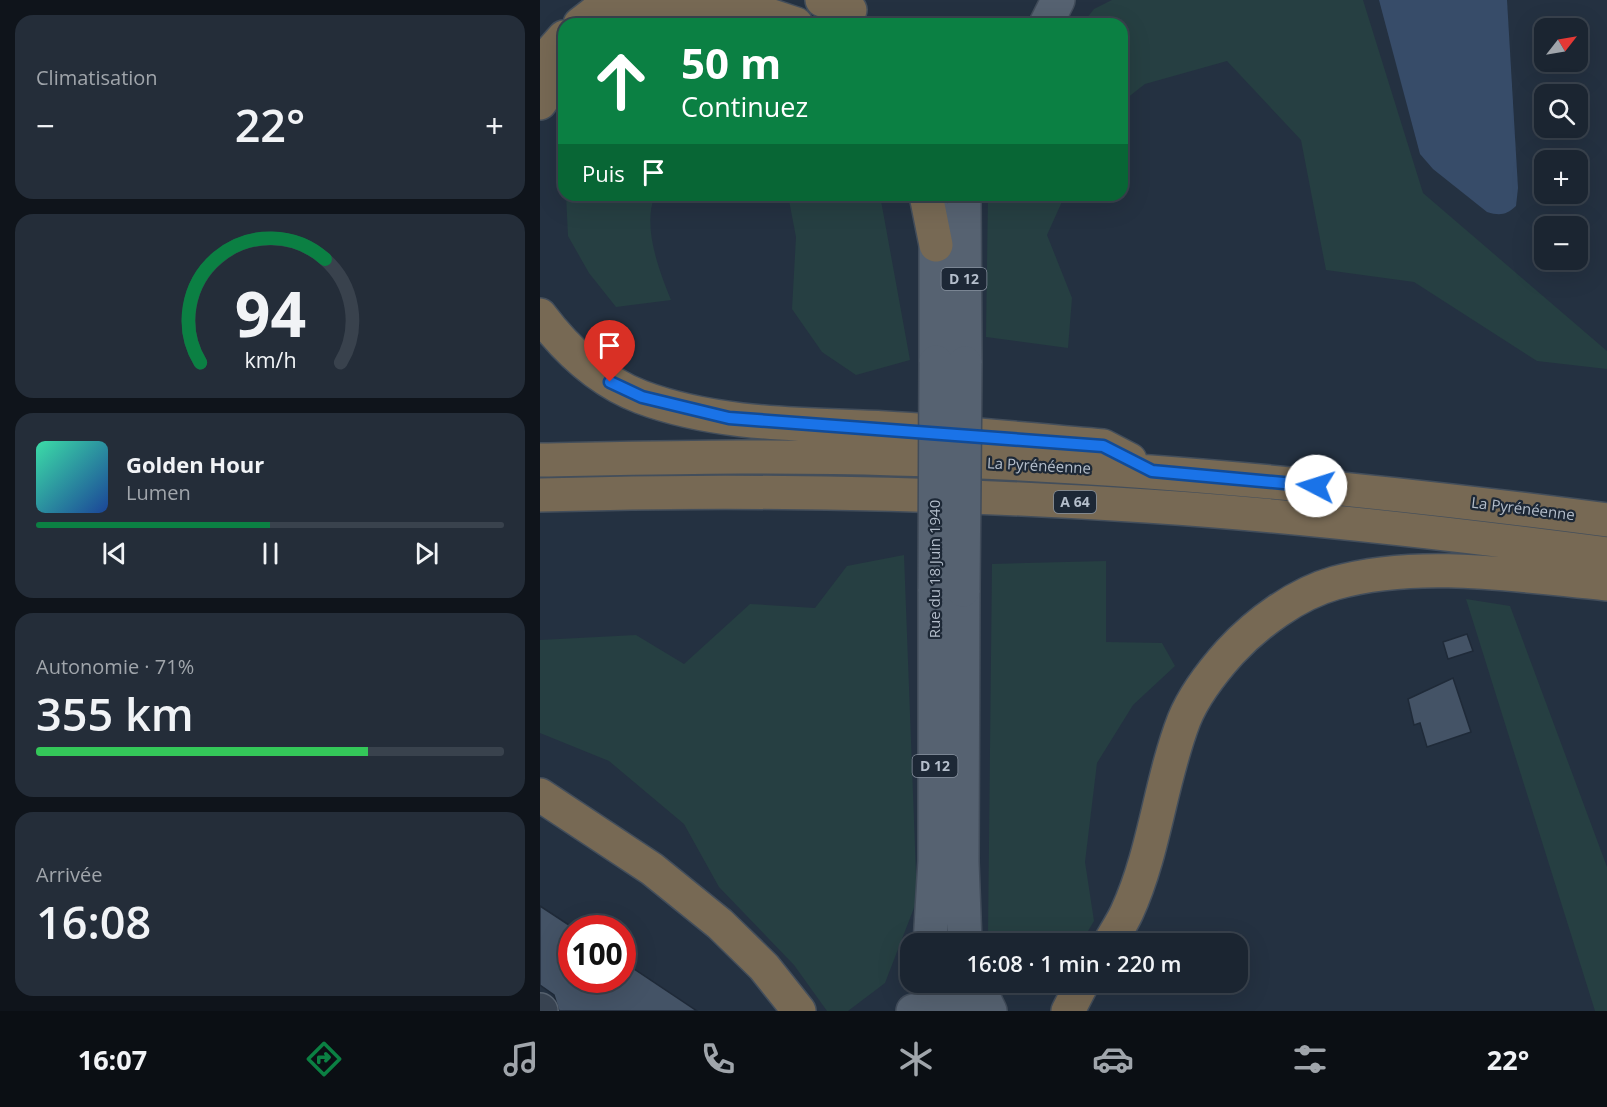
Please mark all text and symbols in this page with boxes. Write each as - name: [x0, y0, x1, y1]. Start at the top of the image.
- north arrow: [1534, 18, 1588, 72]
- map controls: [1534, 18, 1588, 270]
- text: 50 m: [681, 34, 781, 91]
- icon: ahead: [582, 42, 660, 120]
- text: Climatisation: [36, 64, 158, 91]
- button: search: [1534, 84, 1588, 138]
- text: Continuez: [681, 88, 808, 125]
- text: 22°: [235, 94, 305, 155]
- text: −: [36, 103, 55, 148]
- text: +: [485, 103, 504, 148]
- button: +: [1534, 150, 1588, 204]
- icon: arrive: [637, 156, 670, 189]
- text: Puis: [582, 158, 625, 188]
- button: −: [1534, 216, 1588, 270]
- road number: D 12: [942, 268, 986, 290]
- text: 94: [234, 270, 306, 355]
- pin: [584, 320, 635, 382]
- icon: arrive: [593, 329, 626, 362]
- text: km/h: [244, 346, 296, 375]
- text: Golden Hour: [126, 449, 264, 479]
- street label: La Pyrénéenne: [987, 452, 1092, 478]
- position arrow: [1284, 454, 1348, 518]
- text: Lumen: [126, 479, 191, 506]
- road number: A 64: [1054, 491, 1096, 513]
- street label: La Pyrénéenne: [1470, 492, 1576, 524]
- street label: Rue du 18 Juin 1940: [924, 500, 944, 638]
- icon: previous: [98, 537, 131, 570]
- icon: pause: [254, 537, 287, 570]
- icon: next: [410, 537, 443, 570]
- text: Autonomie · 71%: [36, 653, 194, 680]
- text: 355 km: [36, 683, 194, 744]
- road number: D 12: [912, 755, 958, 777]
- text: Arrivée: [36, 861, 103, 888]
- text: 16:08: [36, 891, 151, 952]
- speed limit sign: 100: [558, 915, 636, 993]
- text: 16:08 · 1 min · 220 m: [966, 948, 1182, 978]
- icon: directions: [303, 1038, 345, 1080]
- icon: music: [500, 1038, 542, 1080]
- icon: phone: [697, 1038, 739, 1080]
- icon: climate: [895, 1038, 937, 1080]
- icon: car: [1092, 1038, 1134, 1080]
- icon: filters: [1289, 1038, 1331, 1080]
- text: 16:07: [78, 1041, 147, 1078]
- text: 22°: [1487, 1041, 1529, 1078]

